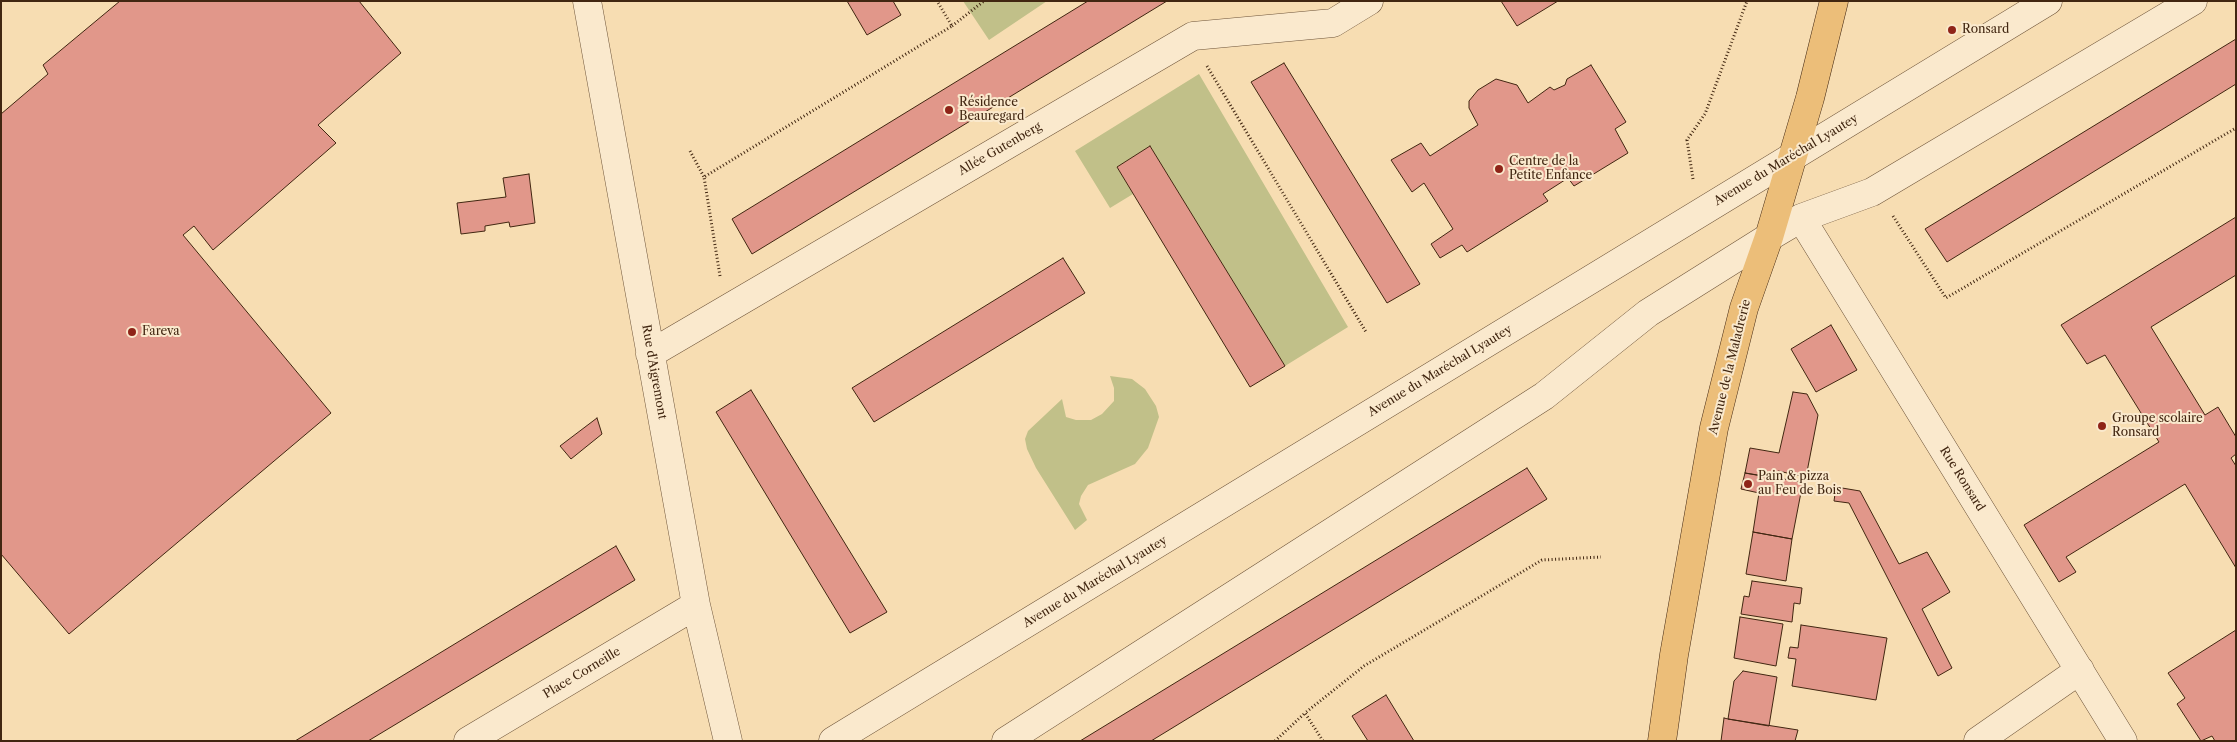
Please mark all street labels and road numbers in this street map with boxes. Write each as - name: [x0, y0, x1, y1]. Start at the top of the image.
- street label: Avenue du Maréchal Lyautey: [1711, 111, 1861, 209]
- street label: Allée Gutenberg: [956, 119, 1044, 179]
- street label: Avenue de la Maladrerie: [1706, 298, 1754, 436]
- street label: Avenue du Maréchal Lyautey: [1365, 322, 1515, 420]
- street label: Rue d'Aigremont: [639, 323, 669, 421]
- street label: Rue Ronsard: [1936, 444, 1988, 514]
- street label: Avenue du Maréchal Lyautey: [1020, 533, 1170, 631]
- street label: Place Corneille: [541, 644, 623, 702]

